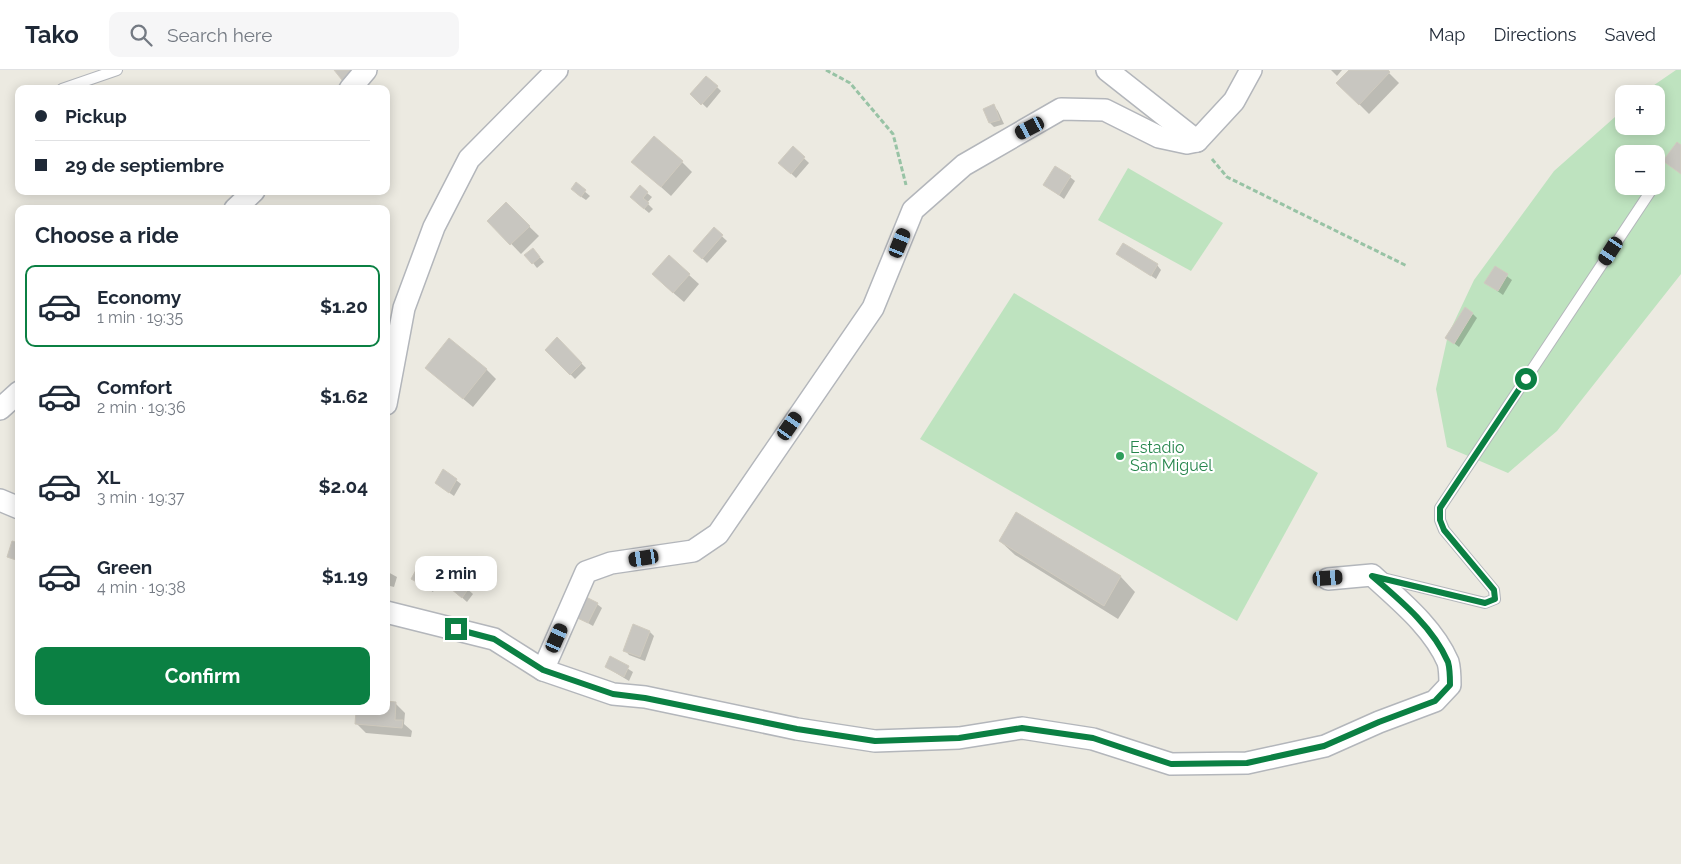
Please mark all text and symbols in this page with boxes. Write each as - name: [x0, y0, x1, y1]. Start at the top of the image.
- search box: [109, 12, 459, 57]
- text: Tako: [25, 20, 79, 49]
- icon: search: [127, 21, 155, 49]
- text: Search here: [167, 24, 272, 46]
- text: Map: [1429, 24, 1465, 45]
- text: Directions: [1493, 24, 1577, 45]
- text: Saved: [1605, 24, 1656, 45]
- map controls: [1615, 85, 1665, 195]
- button: +: [1615, 85, 1665, 135]
- text: Pickup: [65, 105, 127, 127]
- car: [1013, 115, 1046, 141]
- button: −: [1615, 145, 1665, 195]
- text: 29 de septiembre: [65, 154, 224, 176]
- text: Choose a ride: [35, 222, 179, 248]
- car: [887, 226, 912, 260]
- car: [1596, 234, 1625, 268]
- icon: car: [37, 284, 82, 329]
- text: Economy: [97, 286, 181, 308]
- text: $1.20: [320, 295, 368, 317]
- text: 1 min · 19:35: [97, 308, 183, 327]
- route start: [1515, 368, 1537, 390]
- icon: car: [37, 374, 82, 419]
- text: Comfort: [97, 376, 172, 398]
- text: $1.62: [320, 385, 368, 407]
- text: 2 min · 19:36: [97, 398, 186, 417]
- car: [775, 409, 804, 443]
- place label: Estadio San Miguel: [1130, 438, 1213, 475]
- marker: Estadio San Miguel: [1114, 450, 1126, 462]
- icon: car: [37, 464, 82, 509]
- text: XL: [97, 466, 120, 488]
- text: $2.04: [318, 475, 368, 497]
- text: 3 min · 19:37: [97, 488, 185, 507]
- car: [628, 548, 659, 568]
- icon: car: [37, 554, 82, 599]
- text: Green: [97, 556, 152, 578]
- callout: 2 min: [415, 556, 497, 592]
- text: 2 min: [435, 564, 477, 583]
- text: $1.19: [322, 565, 368, 587]
- car: [1312, 569, 1343, 587]
- text: 4 min · 19:38: [97, 578, 186, 597]
- route end: [445, 618, 467, 640]
- car: [544, 621, 569, 655]
- button: Confirm: [35, 647, 370, 705]

